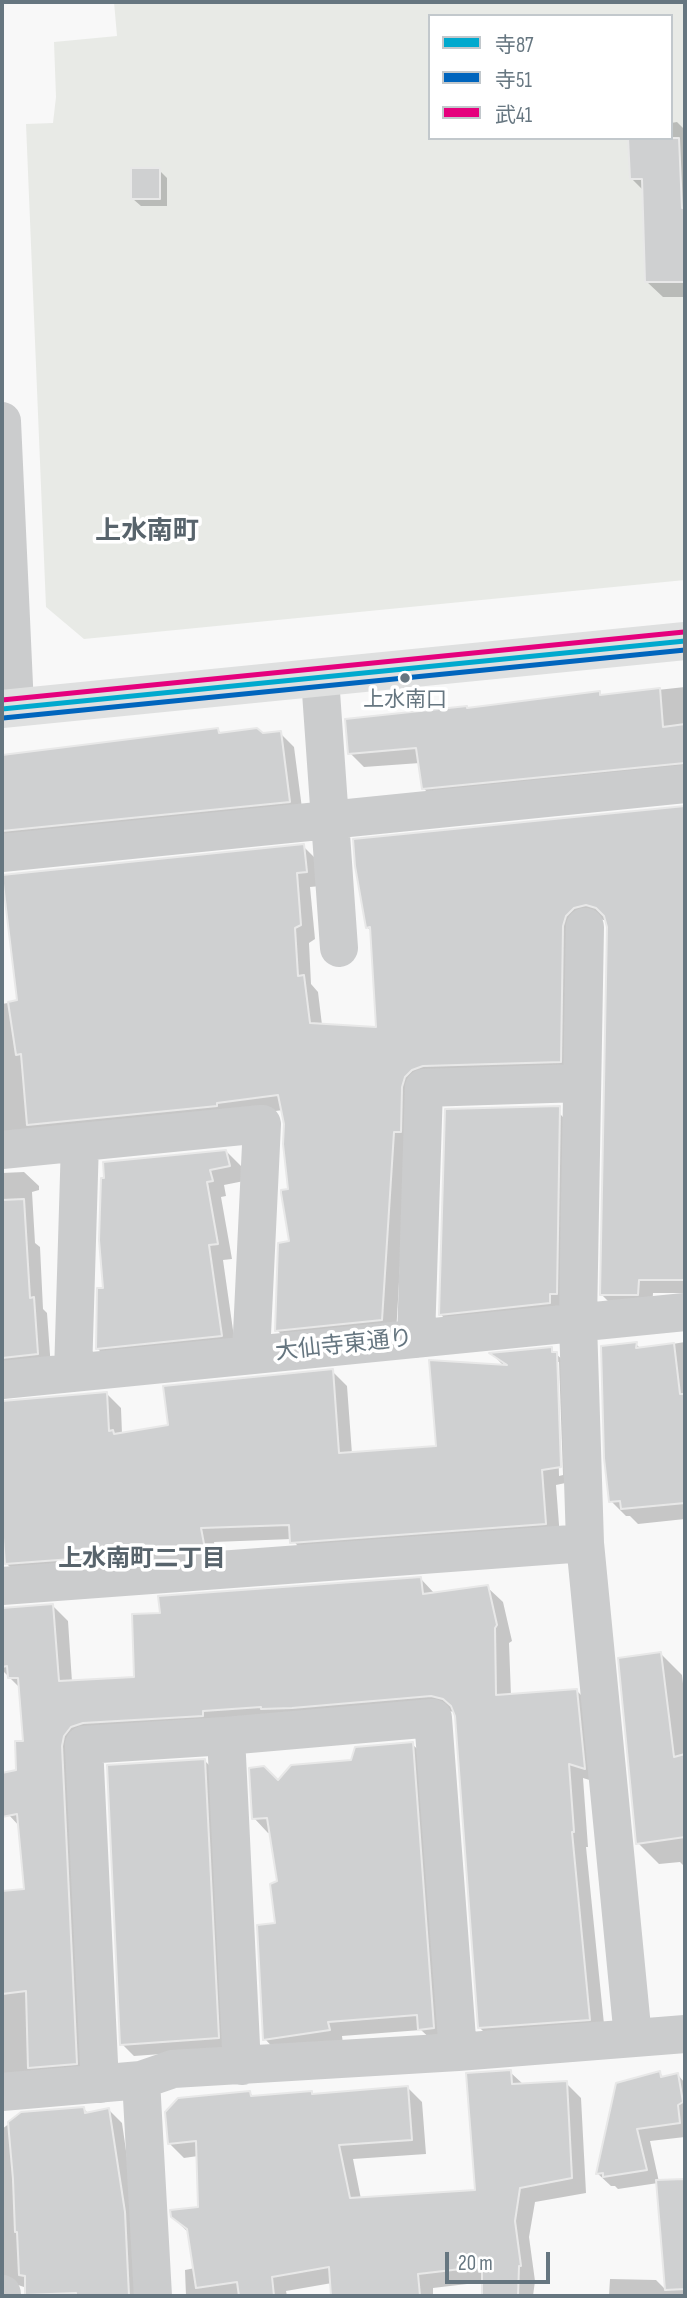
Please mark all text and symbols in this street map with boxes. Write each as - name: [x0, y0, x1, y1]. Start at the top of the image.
- legend: [428, 14, 673, 140]
- text: 寺87: [495, 33, 534, 58]
- text: 寺51: [495, 68, 532, 93]
- text: 武41: [495, 103, 532, 128]
- district label: 上水南町: [95, 516, 199, 548]
- marker: 上水南口: [398, 671, 412, 685]
- place label: 上水南口: [363, 688, 447, 714]
- street label: 大仙寺東通り: [274, 1325, 414, 1367]
- district label: 上水南町二丁目: [58, 1546, 226, 1574]
- scale bar: [449, 2238, 554, 2282]
- text: 20 m: [458, 2251, 493, 2276]

